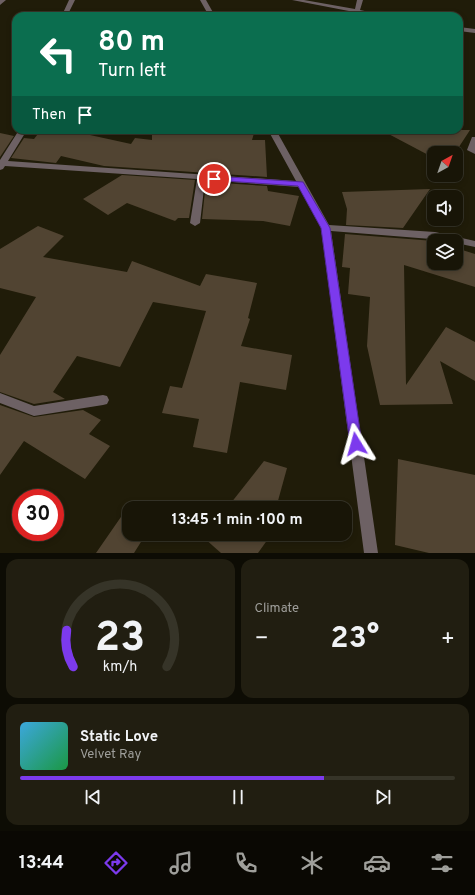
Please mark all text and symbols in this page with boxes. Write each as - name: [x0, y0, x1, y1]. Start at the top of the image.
- text: 80 m: [98, 25, 165, 61]
- icon: left: [32, 28, 84, 80]
- text: Turn left: [98, 60, 166, 83]
- icon: arrive: [74, 104, 96, 126]
- text: Then: [32, 106, 66, 125]
- north arrow: [427, 146, 463, 182]
- map controls: [427, 146, 463, 270]
- pin: [197, 162, 231, 196]
- icon: arrive: [203, 168, 225, 190]
- button: sound: [427, 190, 463, 226]
- button: layers: [427, 234, 463, 270]
- position arrow: [335, 423, 377, 465]
- speed limit sign: 30: [12, 489, 64, 541]
- text: 13:45 · 1 min · 100 m: [171, 511, 303, 530]
- text: Climate: [255, 601, 299, 617]
- text: 23: [95, 612, 145, 665]
- text: 23°: [330, 621, 379, 658]
- text: −: [255, 626, 269, 653]
- text: +: [441, 626, 455, 653]
- text: km/h: [103, 657, 138, 675]
- text: Static Love: [80, 728, 158, 747]
- text: Velvet Ray: [80, 747, 141, 763]
- icon: previous: [82, 786, 104, 808]
- icon: pause: [227, 786, 249, 808]
- icon: next: [372, 786, 394, 808]
- icon: directions: [102, 849, 130, 877]
- icon: music: [167, 849, 195, 877]
- icon: phone: [232, 849, 260, 877]
- icon: climate: [298, 849, 326, 877]
- icon: car: [363, 849, 391, 877]
- icon: filters: [428, 849, 456, 877]
- text: 13:44: [19, 852, 64, 875]

